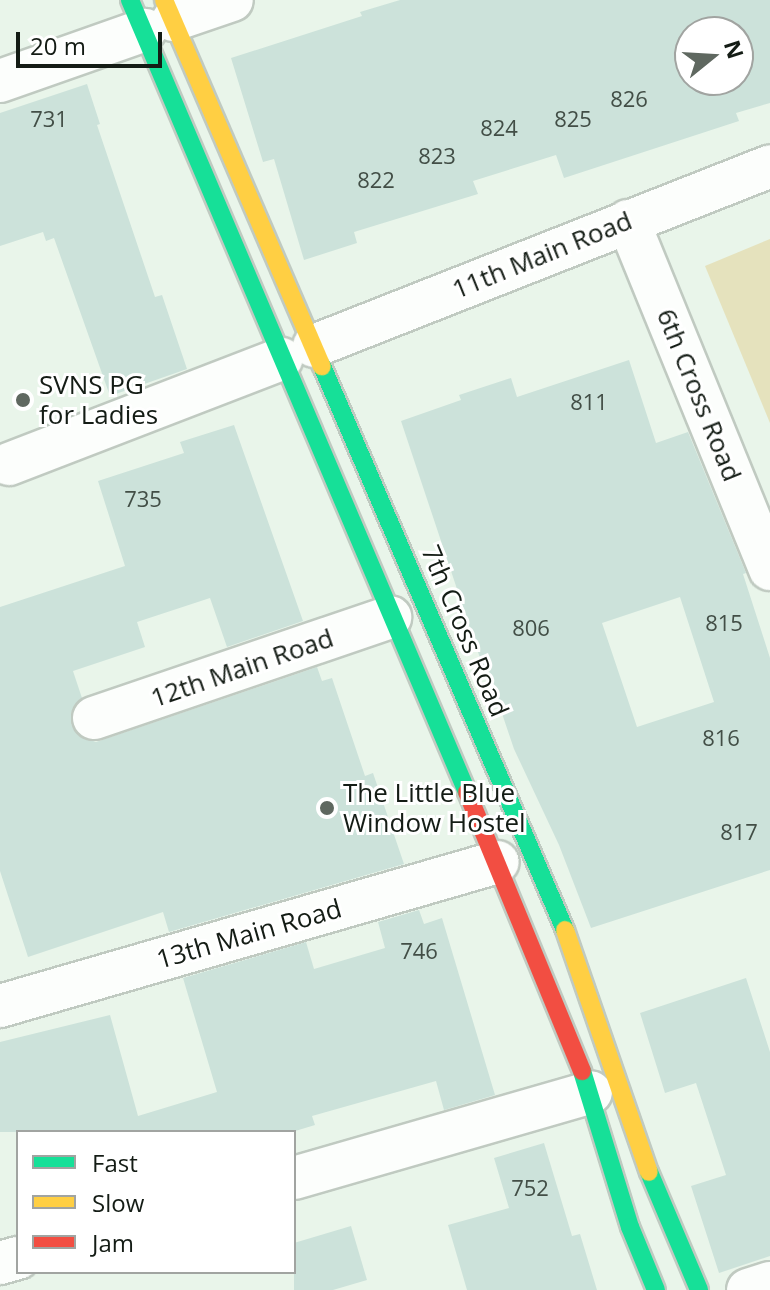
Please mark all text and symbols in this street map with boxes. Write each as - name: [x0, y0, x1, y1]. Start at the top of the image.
- scale bar: [20, 16, 166, 66]
- north arrow: [674, 16, 754, 96]
- text: 20 m: [30, 29, 86, 62]
- text: N: [718, 36, 752, 62]
- house number: 826: [610, 86, 648, 112]
- house number: 731: [30, 106, 68, 132]
- house number: 825: [554, 106, 592, 132]
- house number: 824: [480, 115, 518, 141]
- house number: 823: [418, 143, 456, 169]
- house number: 822: [357, 167, 395, 193]
- street label: 11th Main Road: [448, 205, 636, 305]
- street label: 6th Cross Road: [650, 304, 748, 486]
- place label: SVNS PG for Ladies: [39, 369, 158, 430]
- house number: 811: [570, 389, 608, 415]
- marker: SVNS PG for Ladies: [14, 391, 32, 409]
- house number: 735: [124, 486, 162, 512]
- street label: 7th Cross Road: [415, 541, 515, 721]
- house number: 815: [705, 610, 743, 636]
- house number: 806: [512, 615, 550, 641]
- street label: 12th Main Road: [147, 622, 337, 714]
- house number: 816: [702, 725, 740, 751]
- place label: The Little Blue Window Hostel: [343, 777, 526, 838]
- marker: The Little Blue Window Hostel: [318, 799, 336, 817]
- house number: 817: [720, 819, 758, 845]
- street label: 13th Main Road: [153, 893, 345, 975]
- house number: 746: [400, 938, 438, 964]
- legend: [16, 1130, 296, 1274]
- text: Fast: [92, 1146, 138, 1179]
- house number: 752: [511, 1175, 549, 1201]
- text: Slow: [92, 1186, 144, 1219]
- text: Jam: [92, 1226, 134, 1259]

